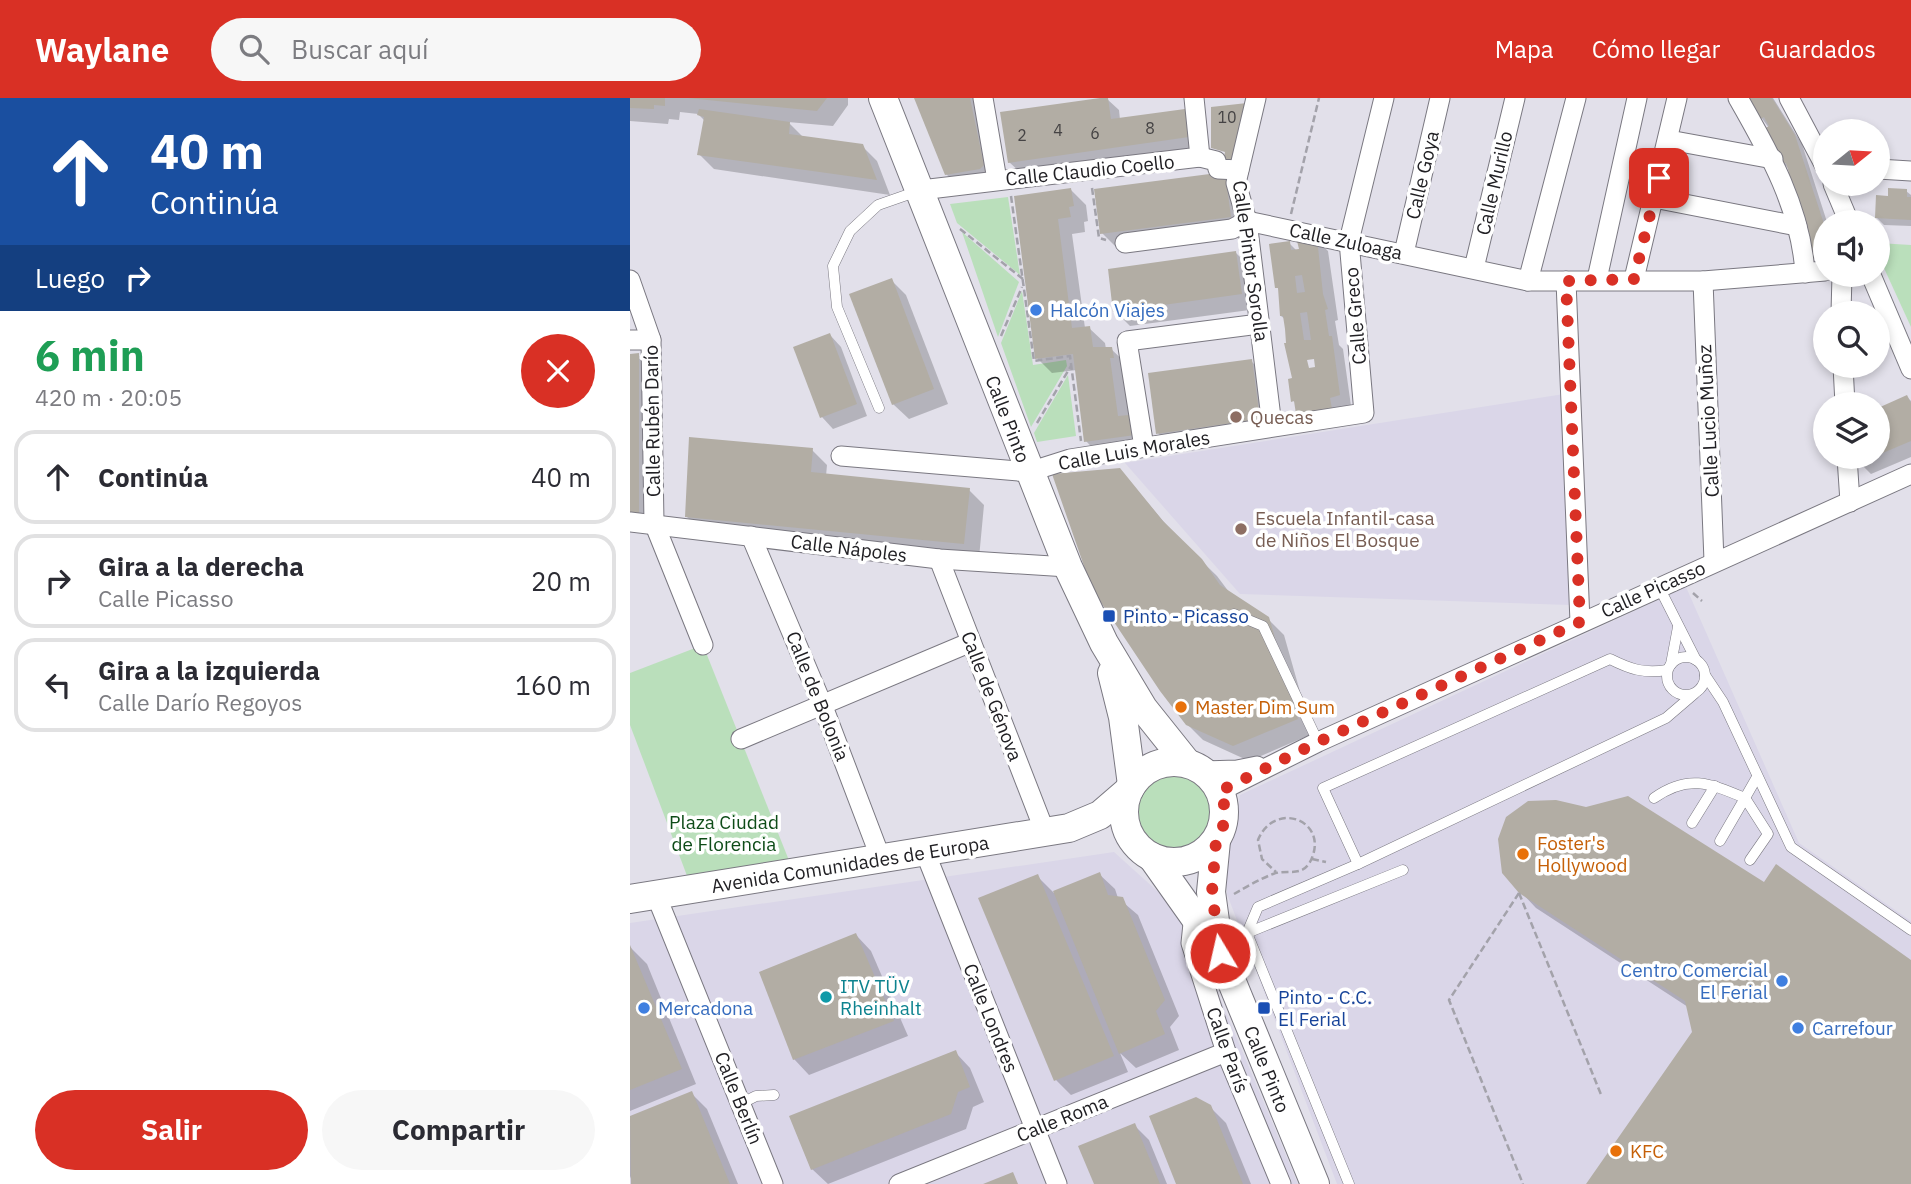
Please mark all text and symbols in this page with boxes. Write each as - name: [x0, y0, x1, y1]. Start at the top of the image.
- search box: [211, 18, 701, 81]
- text: Waylane: [35, 28, 169, 71]
- icon: search: [235, 30, 273, 68]
- text: Buscar aquí: [291, 32, 429, 66]
- text: Mapa: [1495, 33, 1554, 65]
- text: Cómo llegar: [1592, 33, 1720, 65]
- text: Guardados: [1758, 33, 1876, 65]
- house number: 10: [1217, 107, 1237, 127]
- house number: 8: [1145, 118, 1155, 138]
- text: 40 m: [150, 119, 264, 182]
- north arrow: [1813, 119, 1890, 196]
- map controls: [1813, 119, 1890, 469]
- house number: 4: [1053, 120, 1063, 140]
- house number: 6: [1090, 123, 1100, 143]
- house number: 2: [1017, 125, 1027, 145]
- icon: ahead: [35, 126, 126, 217]
- street label: Calle Goya: [1400, 128, 1444, 222]
- street label: Calle Murillo: [1470, 129, 1518, 237]
- pin: [1629, 148, 1689, 208]
- street label: Calle Claudio Coello: [1004, 149, 1176, 191]
- icon: arrive: [1640, 159, 1678, 197]
- street label: Calle Pintor Sorolla: [1228, 179, 1274, 343]
- text: Continúa: [150, 181, 279, 223]
- button: sound: [1813, 210, 1890, 287]
- street label: Calle Zuloaga: [1287, 217, 1405, 265]
- icon: right: [119, 259, 157, 297]
- text: Luego: [35, 261, 105, 295]
- street label: Calle Greco: [1339, 266, 1371, 366]
- place label: Halcón Viajes: [1050, 298, 1165, 322]
- button: search: [1813, 301, 1890, 378]
- marker: Halcón Viajes: [1028, 302, 1044, 318]
- text: 6 min: [35, 328, 145, 383]
- button: close: [521, 334, 595, 408]
- street label: Calle Lucio Muñoz: [1692, 344, 1724, 498]
- street label: Calle Rubén Darío: [639, 345, 665, 497]
- street label: Calle Pinto: [980, 372, 1036, 466]
- text: 420 m · 20:05: [35, 382, 182, 412]
- button: layers: [1813, 392, 1890, 469]
- place label: Quecas: [1250, 405, 1314, 429]
- marker: Quecas: [1228, 409, 1244, 425]
- street label: Calle Luis Morales: [1056, 425, 1212, 475]
- icon: ahead: [39, 458, 77, 496]
- text: Continúa: [98, 460, 208, 494]
- text: 40 m: [531, 460, 591, 494]
- place label: Escuela Infantil-casa de Niños El Bosque: [1255, 506, 1435, 552]
- marker: Escuela Infantil-casa de Niños El Bosque: [1233, 521, 1249, 537]
- street label: Calle Nápoles: [789, 529, 909, 567]
- text: Gira a la derecha: [98, 549, 304, 583]
- street label: Calle Picasso: [1597, 555, 1709, 623]
- icon: right: [39, 562, 77, 600]
- text: 20 m: [531, 564, 591, 598]
- text: Calle Picasso: [98, 583, 234, 613]
- place label: Pinto - Picasso: [1123, 604, 1249, 628]
- marker: Pinto - Picasso: [1101, 608, 1117, 624]
- street label: Calle de Bolonia: [781, 628, 855, 764]
- street label: Calle de Génova: [956, 628, 1028, 764]
- text: Gira a la izquierda: [98, 653, 320, 687]
- icon: left: [39, 666, 77, 704]
- text: 160 m: [515, 668, 591, 702]
- text: Calle Darío Regoyos: [98, 687, 302, 717]
- place label: Master Dim Sum: [1195, 695, 1335, 719]
- marker: Master Dim Sum: [1173, 699, 1189, 715]
- park label: Plaza Ciudad de Florencia: [669, 810, 779, 856]
- street label: Avenida Comunidades de Europa: [709, 830, 991, 898]
- place label: Foster's Hollywood: [1537, 831, 1627, 877]
- marker: Foster's Hollywood: [1515, 846, 1531, 862]
- position arrow: [1183, 916, 1257, 990]
- place label: Centro Comercial El Ferial: [1620, 958, 1768, 1004]
- street label: Calle Londres: [958, 960, 1024, 1076]
- marker: Centro Comercial El Ferial: [1774, 973, 1790, 989]
- place label: ITV TÜV Rheinhalt: [840, 974, 922, 1020]
- place label: Pinto - C.C. El Ferial: [1278, 985, 1372, 1031]
- marker: ITV TÜV Rheinhalt: [818, 989, 834, 1005]
- place label: Mercadona: [658, 996, 753, 1020]
- marker: Mercadona: [636, 1000, 652, 1016]
- marker: Pinto - C.C. El Ferial: [1256, 1000, 1272, 1016]
- street label: Calle París: [1201, 1004, 1255, 1096]
- place label: Carrefour: [1812, 1016, 1893, 1040]
- marker: Carrefour: [1790, 1020, 1806, 1036]
- street label: Calle Pinto: [1239, 1022, 1295, 1116]
- street label: Calle Berlín: [710, 1048, 768, 1148]
- street label: Calle Roma: [1013, 1089, 1111, 1147]
- button: Salir: [35, 1090, 308, 1170]
- button: Compartir: [322, 1090, 595, 1170]
- place label: KFC: [1630, 1139, 1664, 1163]
- marker: KFC: [1608, 1143, 1624, 1159]

